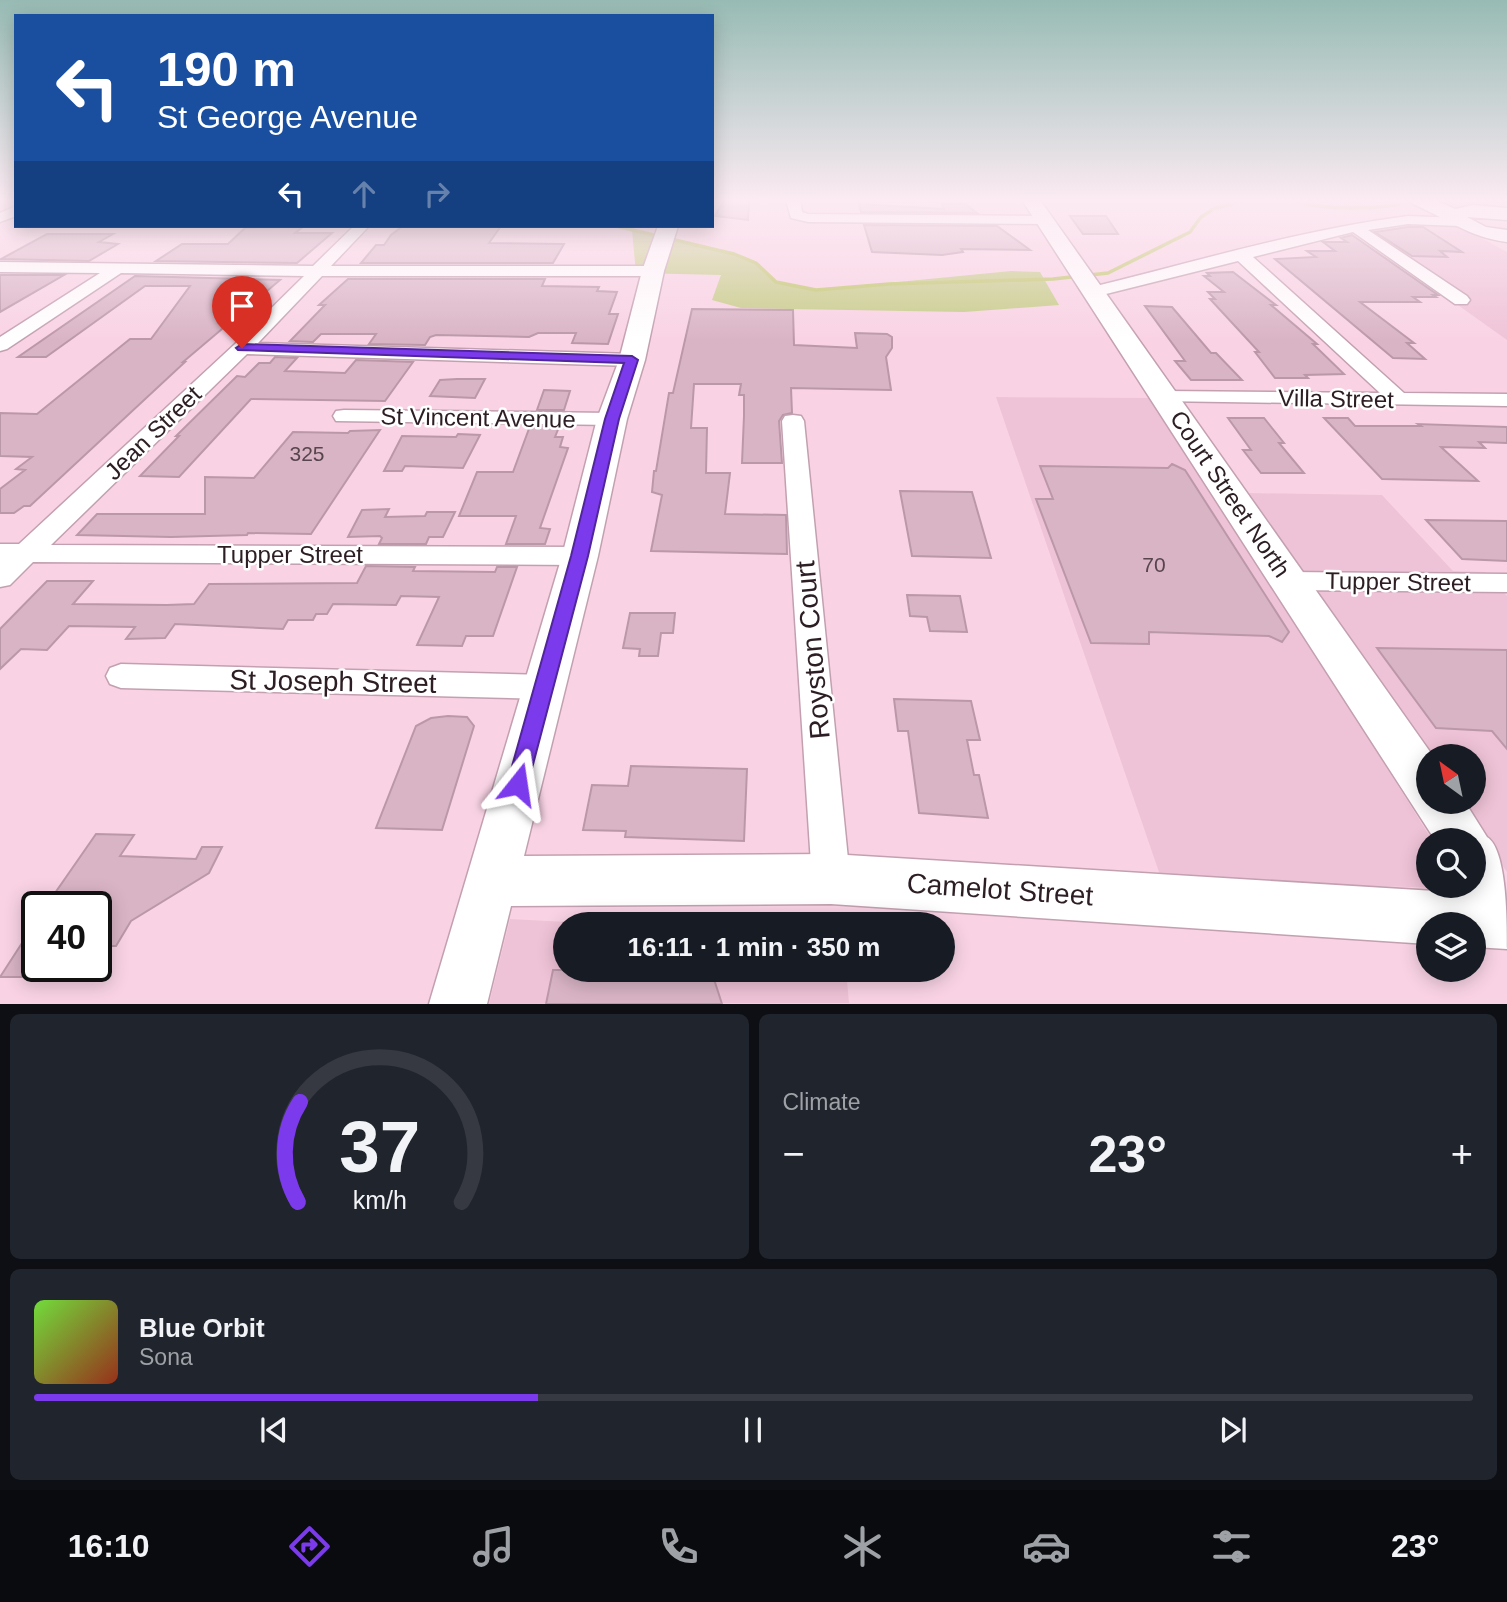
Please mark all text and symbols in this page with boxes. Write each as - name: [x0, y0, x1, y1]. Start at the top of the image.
- icon: left: [42, 42, 133, 133]
- text: 190 m: [157, 42, 296, 96]
- text: St George Avenue: [157, 99, 418, 135]
- icon: left: [272, 175, 310, 213]
- icon: ahead: [345, 175, 383, 213]
- icon: right: [418, 175, 456, 213]
- pin: [212, 276, 272, 348]
- icon: arrive: [223, 287, 261, 325]
- street label: Jean Street: [99, 380, 206, 485]
- street label: Villa Street: [1278, 384, 1394, 413]
- street label: St Vincent Avenue: [380, 402, 576, 433]
- street label: Court Street North: [1165, 405, 1296, 582]
- house number: 325: [289, 442, 325, 465]
- street label: Tupper Street: [217, 541, 363, 568]
- house number: 70: [1142, 553, 1166, 576]
- street label: Royston Court: [789, 559, 836, 740]
- street label: Tupper Street: [1325, 567, 1471, 596]
- street label: St Joseph Street: [229, 664, 437, 699]
- north arrow: [1416, 744, 1486, 814]
- map controls: [1416, 744, 1486, 982]
- position arrow: [481, 747, 555, 821]
- button: search: [1416, 828, 1486, 898]
- street label: Camelot Street: [906, 868, 1094, 911]
- speed limit sign: 40: [21, 891, 112, 982]
- button: layers: [1416, 912, 1486, 982]
- text: 16:11 · 1 min · 350 m: [628, 932, 880, 962]
- text: Climate: [783, 1089, 860, 1115]
- text: 37: [339, 1107, 420, 1188]
- text: 23°: [1088, 1125, 1167, 1183]
- text: −: [783, 1133, 805, 1175]
- text: +: [1451, 1133, 1473, 1175]
- text: km/h: [352, 1186, 406, 1214]
- text: Blue Orbit: [139, 1313, 265, 1343]
- text: Sona: [139, 1344, 193, 1370]
- icon: previous: [255, 1411, 293, 1449]
- icon: pause: [734, 1411, 772, 1449]
- icon: next: [1214, 1411, 1252, 1449]
- icon: directions: [285, 1522, 334, 1571]
- icon: music: [469, 1522, 518, 1571]
- icon: phone: [654, 1522, 703, 1571]
- icon: climate: [838, 1522, 887, 1571]
- icon: car: [1022, 1522, 1071, 1571]
- icon: filters: [1207, 1522, 1256, 1571]
- text: 16:10: [68, 1528, 150, 1564]
- text: 23°: [1391, 1528, 1439, 1564]

